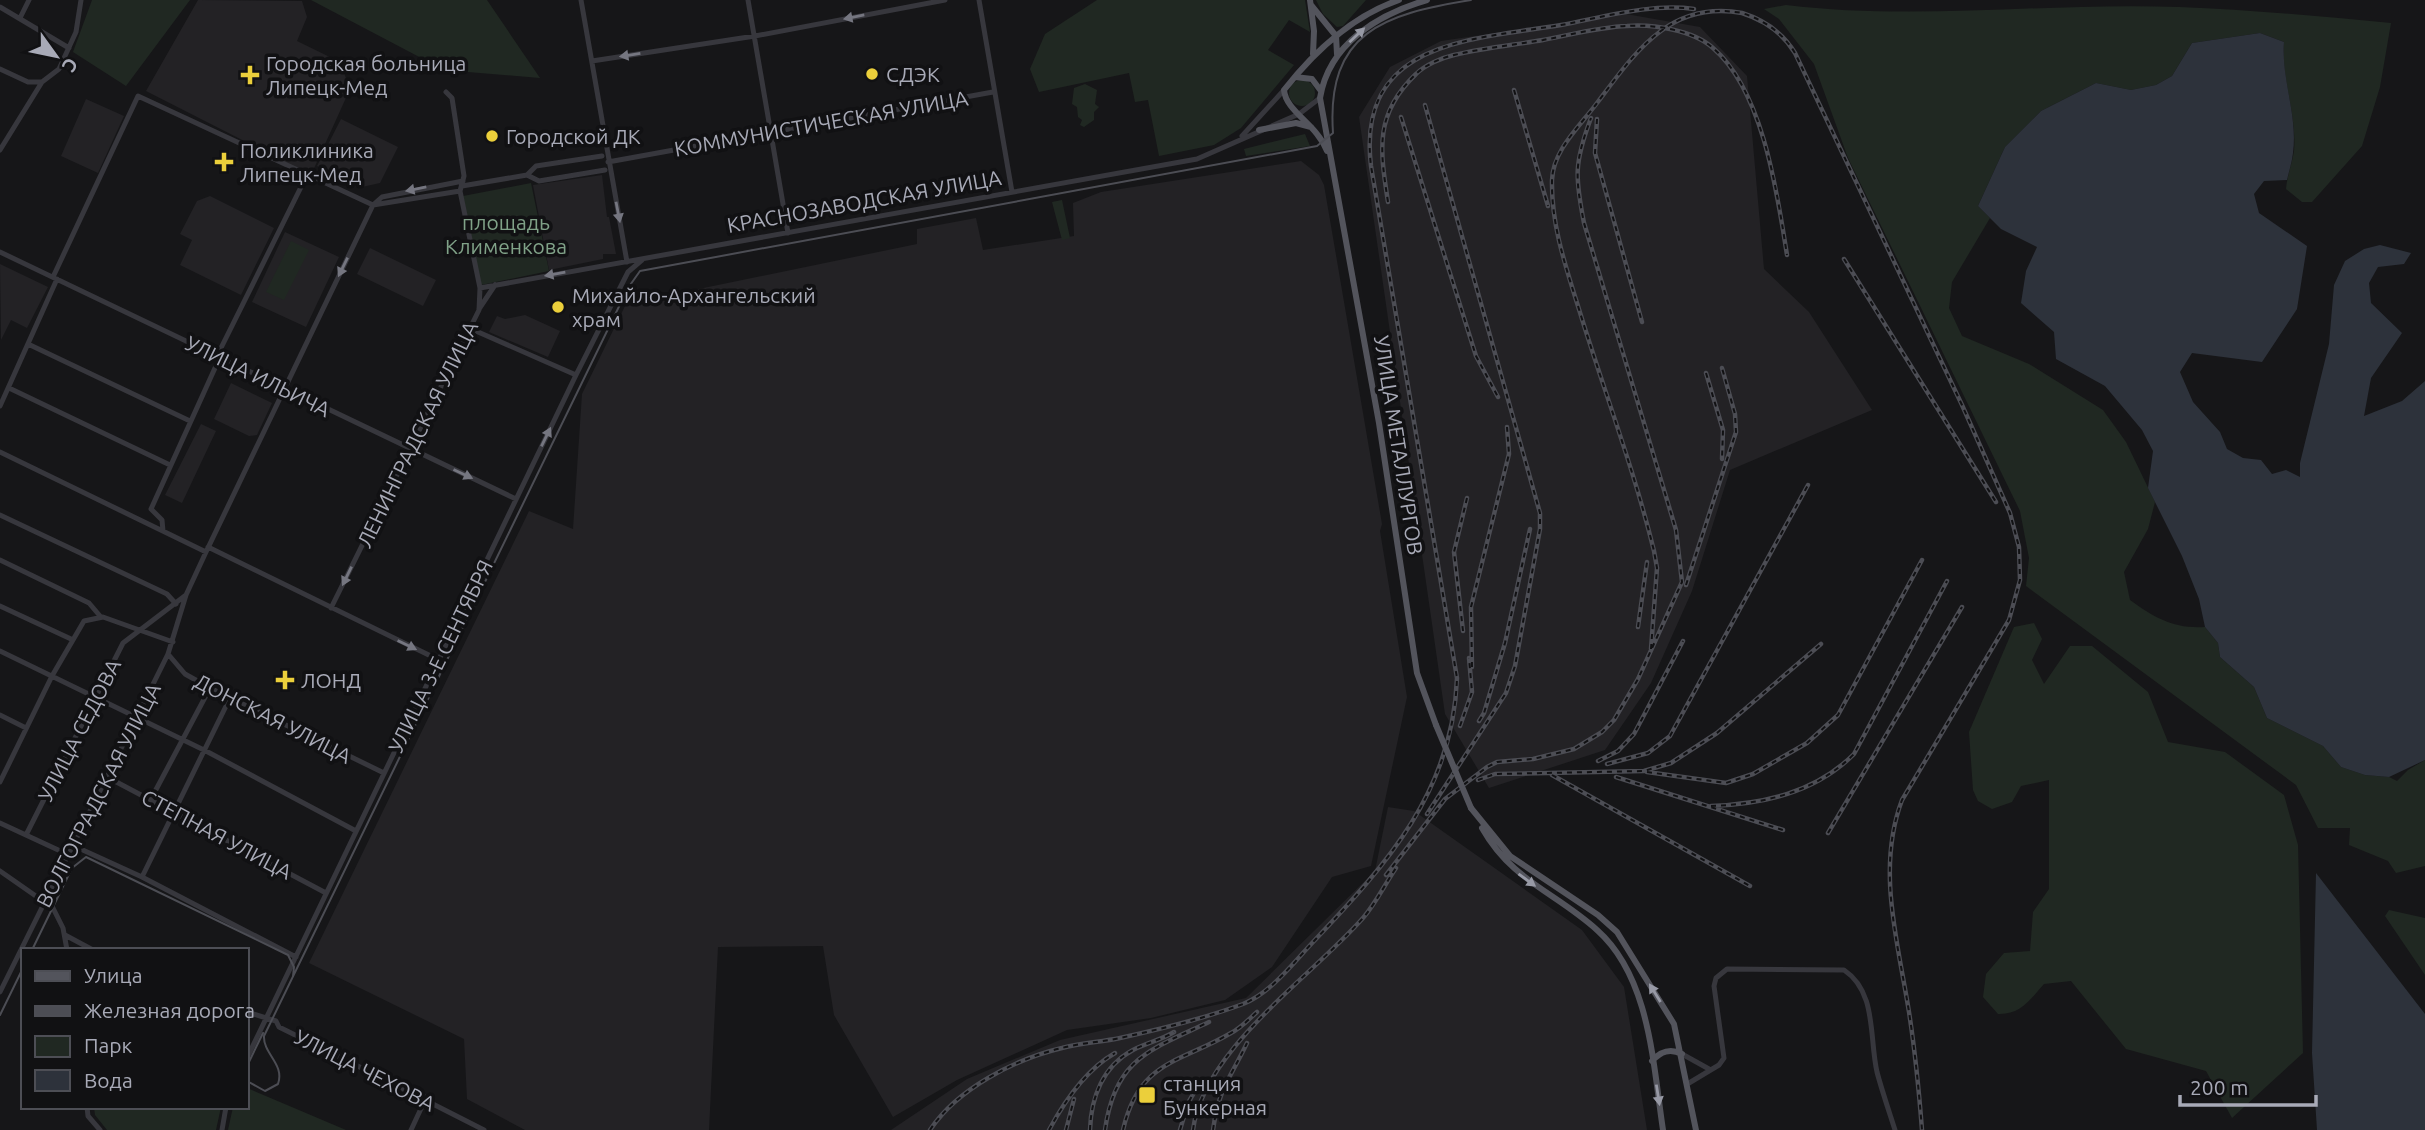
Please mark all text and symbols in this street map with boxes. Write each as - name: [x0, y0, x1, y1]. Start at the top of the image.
- one-way arrow: [843, 12, 865, 23]
- north arrow: [21, 21, 91, 91]
- one-way arrow: [1348, 27, 1365, 43]
- one-way arrow: [619, 50, 641, 61]
- place label: Городская больница Липецк-Мед: [266, 51, 466, 99]
- text: С: [58, 54, 83, 76]
- place label: СДЭК: [886, 62, 940, 86]
- marker: Городская больница Липецк-Мед: [240, 65, 260, 85]
- marker: СДЭК: [864, 66, 880, 82]
- street label: КОММУНИСТИЧЕСКАЯ УЛИЦА: [672, 85, 970, 161]
- place label: Городской ДК: [506, 124, 641, 148]
- marker: Городской ДК: [484, 128, 500, 144]
- place label: Поликлиника Липецк-Мед: [240, 138, 374, 186]
- marker: Поликлиника Липецк-Мед: [214, 152, 234, 172]
- street label: КРАСНОЗАВОДСКАЯ УЛИЦА: [725, 165, 1003, 237]
- one-way arrow: [405, 184, 427, 195]
- one-way arrow: [612, 201, 623, 223]
- park label: площадь Клименкова: [445, 210, 567, 258]
- one-way arrow: [338, 257, 349, 277]
- one-way arrow: [544, 269, 566, 280]
- place label: Михайло-Архангельский храм: [572, 283, 816, 331]
- marker: Михайло-Архангельский храм: [550, 299, 566, 315]
- street label: ЛЕНИНГРАДСКАЯ УЛИЦА: [352, 317, 482, 551]
- street label: УЛИЦА ИЛЬИЧА: [182, 331, 335, 422]
- street label: УЛИЦА МЕТАЛЛУРГОВ: [1370, 333, 1428, 557]
- one-way arrow: [540, 427, 552, 447]
- one-way arrow: [453, 468, 473, 480]
- street label: УЛИЦА 3-Е СЕНТЯБРЯ: [383, 556, 497, 756]
- one-way arrow: [341, 566, 353, 586]
- one-way arrow: [397, 639, 417, 650]
- street label: УЛИЦА СЕДОВА: [33, 655, 125, 805]
- street label: ДОНСКАЯ УЛИЦА: [191, 668, 356, 768]
- place label: ЛОНД: [301, 668, 361, 692]
- marker: ЛОНД: [275, 670, 295, 690]
- street label: ВОЛГОГРАДСКАЯ УЛИЦА: [31, 679, 165, 911]
- street label: СТЕПНАЯ УЛИЦА: [138, 784, 297, 884]
- one-way arrow: [1518, 873, 1536, 887]
- legend: [21, 948, 248, 1109]
- text: Улица: [84, 963, 142, 987]
- one-way arrow: [1648, 983, 1661, 1002]
- text: Железная дорога: [84, 998, 255, 1022]
- street label: УЛИЦА ЧЕХОВА: [291, 1024, 440, 1116]
- text: Парк: [84, 1033, 133, 1057]
- scale bar: [2180, 1064, 2316, 1108]
- text: Вода: [84, 1068, 133, 1092]
- place label: станция Бункерная: [1163, 1071, 1267, 1119]
- text: 200 m: [2190, 1075, 2248, 1099]
- marker: станция Бункерная: [1137, 1085, 1157, 1105]
- one-way arrow: [1653, 1085, 1664, 1107]

